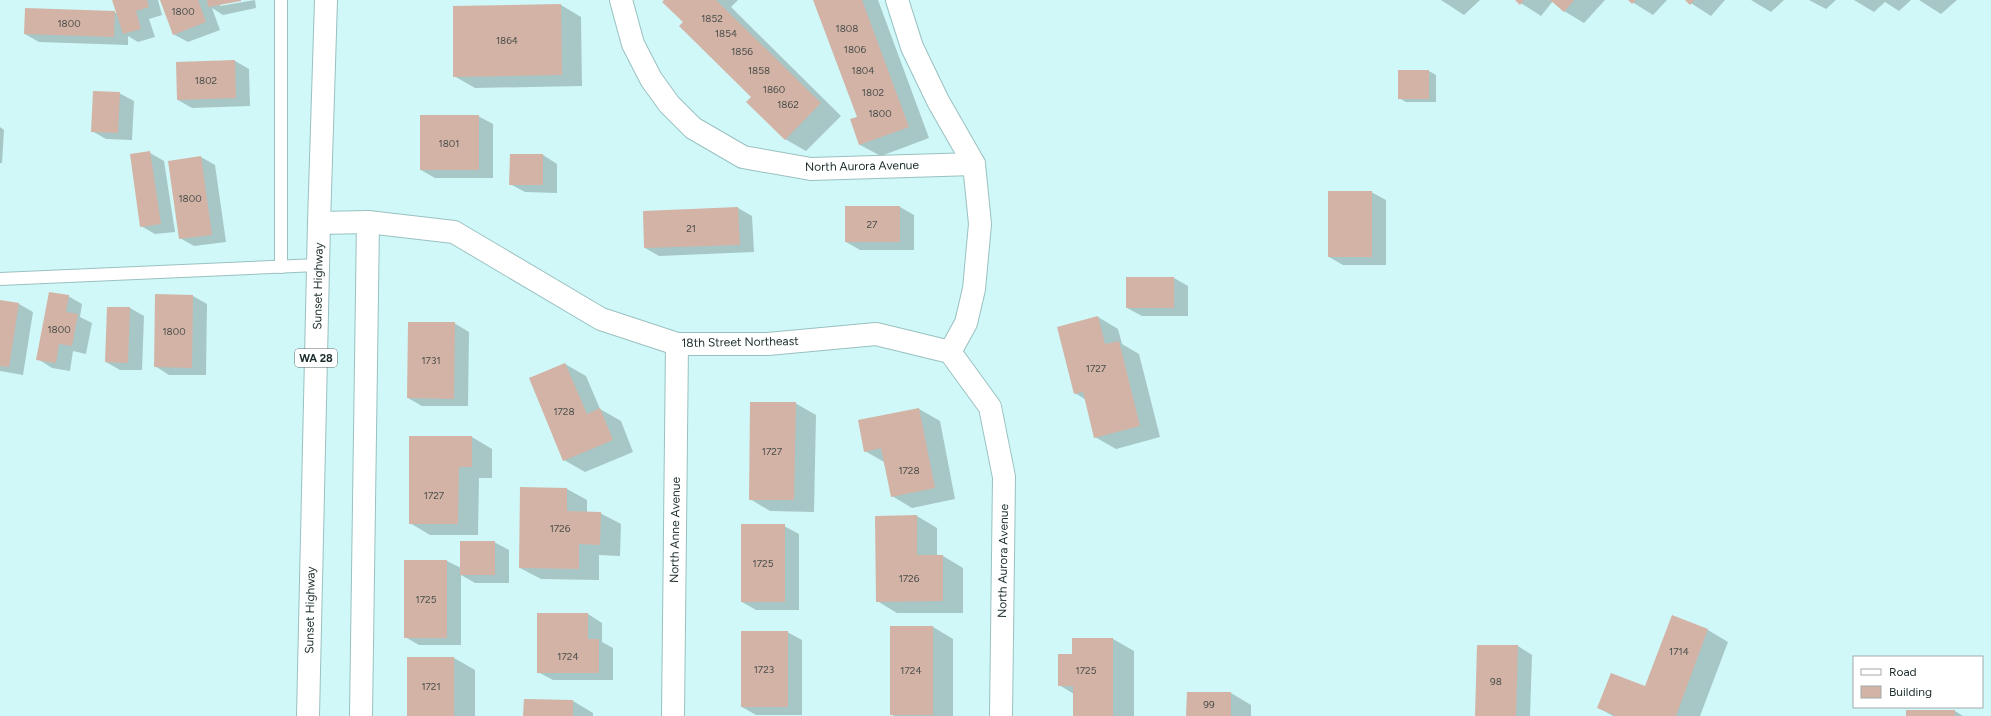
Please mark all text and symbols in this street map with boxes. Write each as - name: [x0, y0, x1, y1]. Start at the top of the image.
- house number: 1800: [171, 5, 195, 18]
- house number: 1852: [701, 12, 723, 25]
- house number: 1800: [57, 17, 81, 30]
- house number: 1808: [836, 22, 858, 35]
- house number: 1854: [715, 27, 737, 40]
- house number: 1864: [496, 34, 518, 47]
- house number: 1806: [844, 43, 867, 56]
- house number: 1856: [731, 45, 753, 58]
- house number: 1858: [748, 64, 770, 77]
- house number: 1804: [852, 64, 874, 77]
- house number: 1802: [195, 74, 217, 87]
- house number: 1860: [763, 83, 785, 96]
- house number: 1802: [862, 86, 884, 99]
- house number: 1862: [777, 98, 799, 111]
- house number: 1800: [868, 107, 892, 120]
- house number: 1801: [439, 137, 459, 150]
- street label: North Aurora Avenue: [805, 158, 920, 174]
- house number: 1800: [178, 192, 202, 205]
- house number: 27: [867, 218, 878, 231]
- house number: 21: [686, 222, 696, 235]
- street label: Sunset Highway: [310, 241, 326, 330]
- house number: 1800: [47, 323, 71, 336]
- house number: 1800: [162, 325, 186, 338]
- street label: 18th Street Northeast: [681, 334, 799, 350]
- road number: WA 28: [295, 349, 337, 367]
- house number: 1731: [421, 354, 441, 367]
- house number: 1727: [1086, 362, 1107, 375]
- house number: 1728: [553, 405, 575, 418]
- house number: 1727: [762, 445, 783, 458]
- house number: 1728: [898, 464, 920, 477]
- street label: North Anne Avenue: [667, 476, 683, 583]
- house number: 1727: [424, 489, 445, 502]
- street label: North Aurora Avenue: [995, 503, 1011, 618]
- house number: 1726: [550, 522, 571, 535]
- house number: 1725: [753, 557, 774, 570]
- street label: Sunset Highway: [302, 565, 318, 654]
- house number: 1726: [899, 572, 920, 585]
- house number: 1725: [416, 593, 437, 606]
- house number: 1714: [1669, 645, 1689, 658]
- house number: 1724: [557, 650, 579, 663]
- legend: [1853, 656, 1983, 708]
- house number: 1723: [754, 663, 774, 676]
- house number: 1724: [900, 664, 922, 677]
- house number: 1725: [1076, 664, 1097, 677]
- text: Road: [1889, 665, 1917, 679]
- house number: 98: [1490, 675, 1502, 688]
- house number: 1721: [421, 680, 441, 693]
- text: Building: [1889, 685, 1932, 699]
- house number: 99: [1203, 698, 1215, 711]

